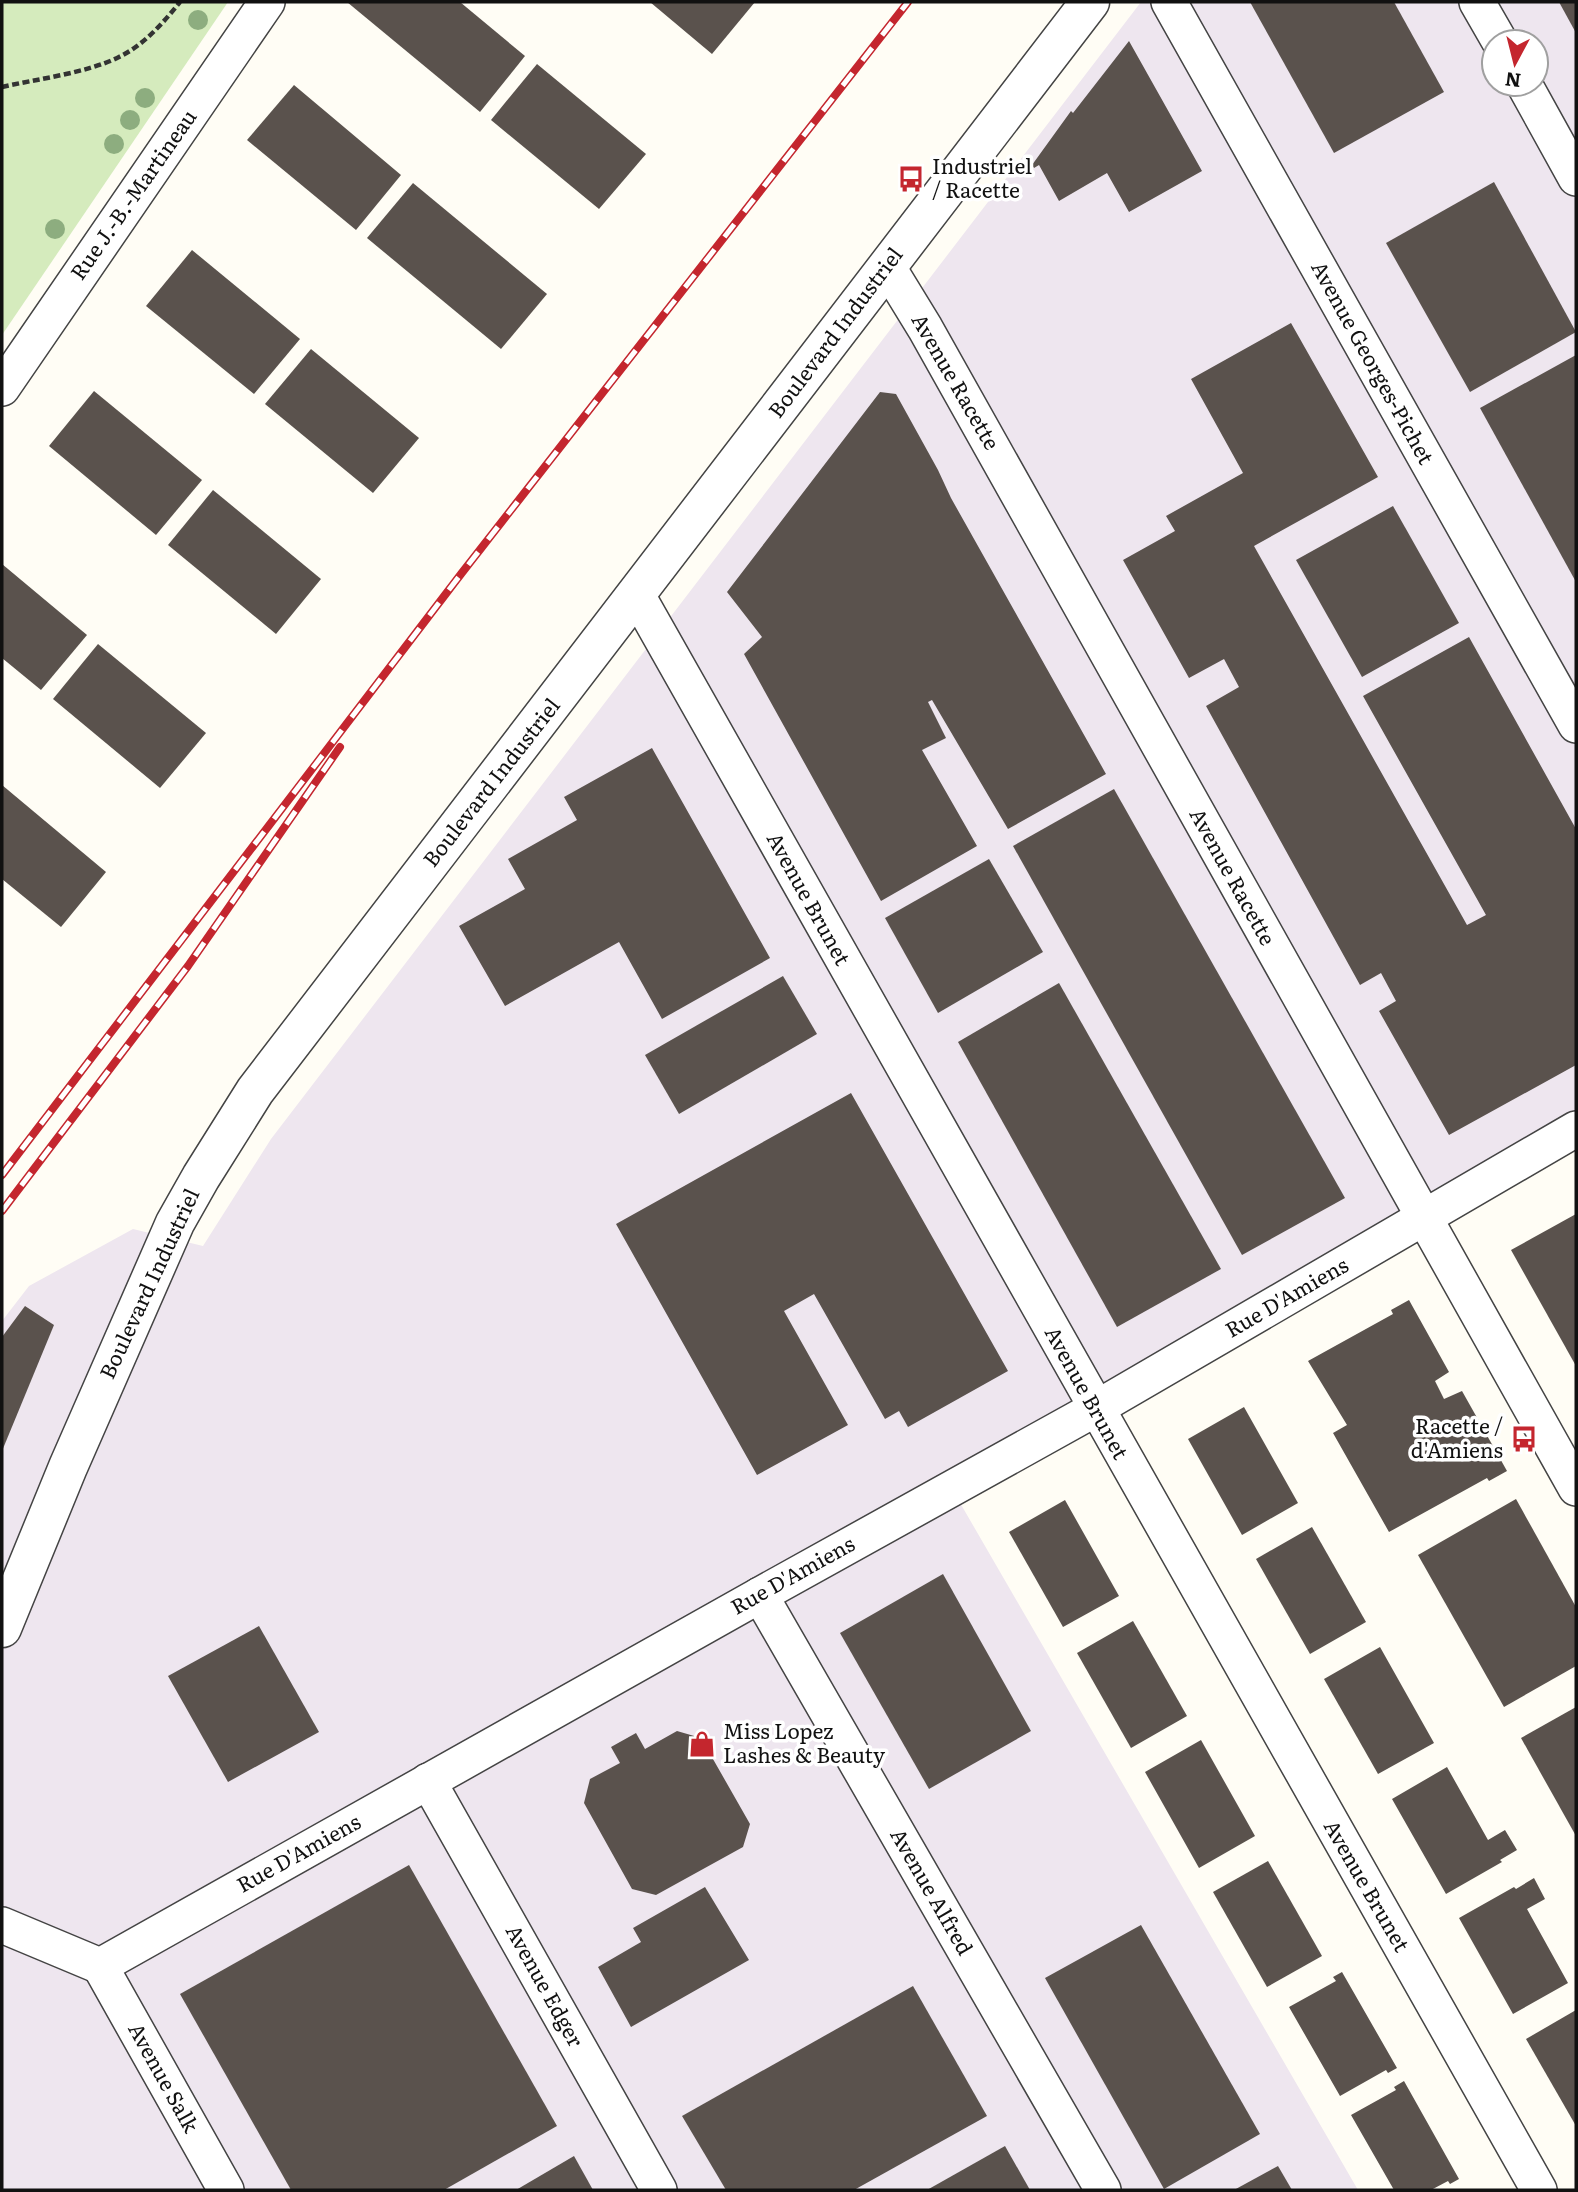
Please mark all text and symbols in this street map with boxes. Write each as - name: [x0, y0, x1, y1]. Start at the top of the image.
- north arrow: [1480, 28, 1550, 98]
- text: N: [1503, 66, 1522, 96]
- street label: Rue J.-B.-Martineau: [61, 102, 203, 285]
- place label: Industriel / Racette: [932, 149, 1032, 204]
- bus stop icon: Industriel / Racette: [896, 164, 926, 194]
- street label: Boulevard Industriel: [759, 240, 909, 423]
- street label: Avenue Georges-Pichet: [1305, 254, 1443, 470]
- street label: Avenue Racette: [906, 307, 1009, 455]
- street label: Boulevard Industriel: [414, 690, 566, 873]
- street label: Avenue Racette: [1184, 801, 1285, 950]
- street label: Avenue Brunet: [761, 826, 860, 970]
- street label: Boulevard Industriel: [90, 1183, 205, 1383]
- street label: Rue D'Amiens: [1218, 1248, 1353, 1344]
- street label: Avenue Brunet: [1039, 1320, 1138, 1464]
- place label: Racette / d'Amiens: [1411, 1409, 1503, 1464]
- bus stop icon: Racette / d'Amiens: [1509, 1424, 1539, 1454]
- street label: Rue D'Amiens: [724, 1527, 859, 1621]
- place label: Miss Lopez Lashes & Beauty: [723, 1714, 886, 1769]
- shop icon: Miss Lopez Lashes & Beauty: [687, 1729, 717, 1759]
- street label: Rue D'Amiens: [230, 1805, 365, 1899]
- street label: Avenue Brunet: [1318, 1813, 1419, 1957]
- street label: Avenue Alfred: [884, 1822, 982, 1960]
- street label: Avenue Edger: [500, 1918, 593, 2052]
- street label: Avenue Salk: [122, 2016, 208, 2138]

